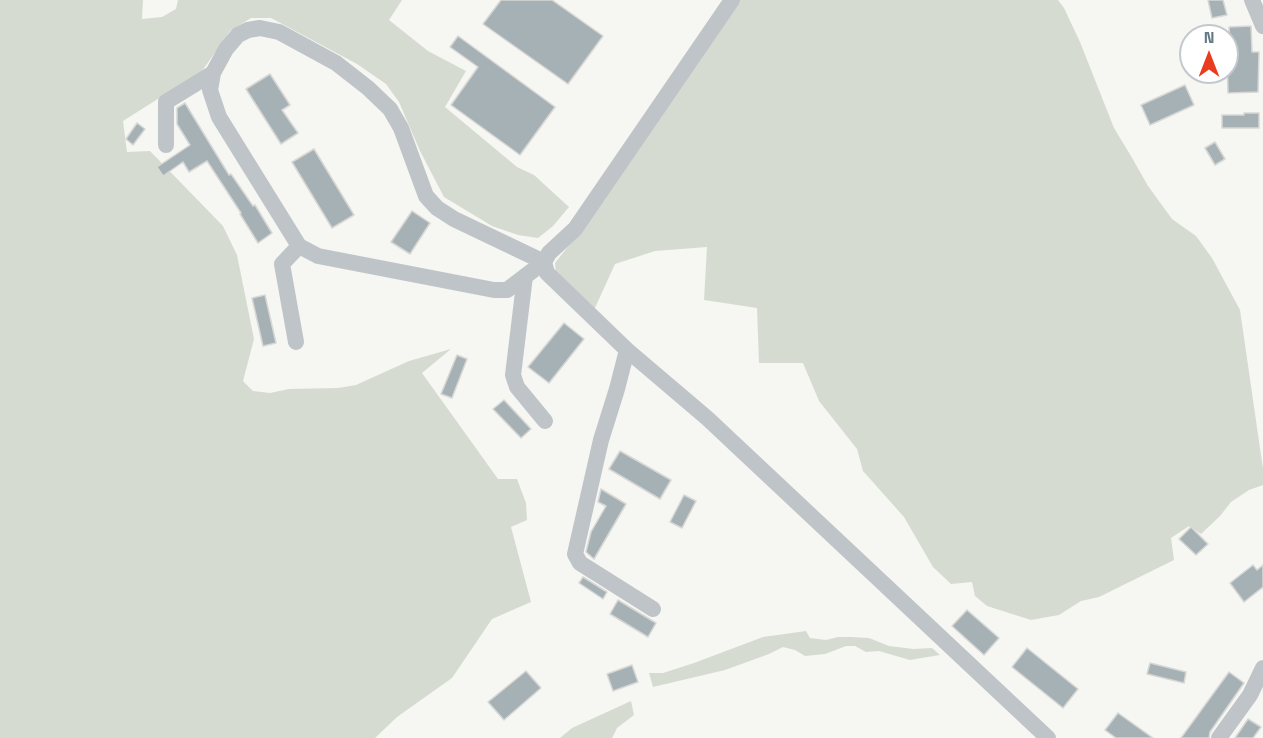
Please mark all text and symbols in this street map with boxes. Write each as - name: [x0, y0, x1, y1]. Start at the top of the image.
- north arrow: [1179, 24, 1239, 84]
- text: N: [1204, 27, 1214, 48]

